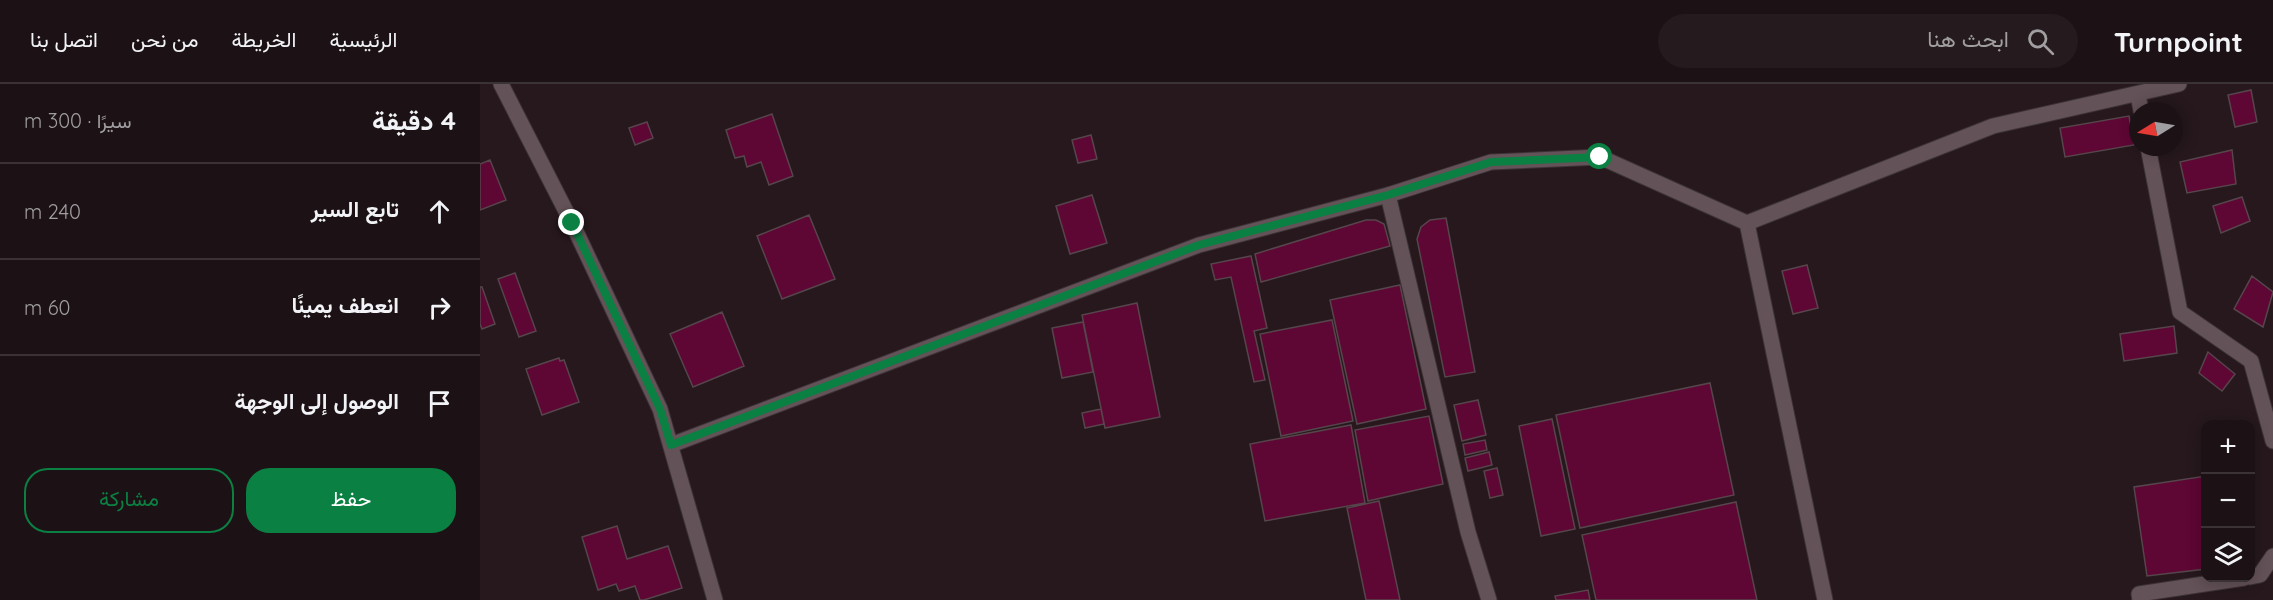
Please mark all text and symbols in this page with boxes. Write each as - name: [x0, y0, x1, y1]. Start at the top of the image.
- search box: [1658, 14, 2078, 68]
- text: Turnpoint: [2114, 24, 2243, 59]
- text: ابحث هنا: [1927, 25, 2009, 53]
- icon: search: [2024, 25, 2057, 58]
- text: اتصل بنا: [30, 26, 98, 52]
- text: من نحن: [131, 26, 198, 52]
- text: الخريطة: [231, 26, 296, 52]
- text: الرئيسية: [329, 26, 397, 52]
- north arrow: [2129, 102, 2183, 156]
- text: 4 دقيقة: [372, 104, 456, 137]
- text: سيرًا · 300 m: [24, 108, 132, 133]
- route start: [1586, 143, 1612, 169]
- text: تابع السير: [311, 195, 399, 223]
- icon: ahead: [423, 195, 456, 228]
- text: 240 m: [24, 199, 81, 224]
- route end: [558, 209, 584, 235]
- text: انعطف يمينًا: [291, 291, 399, 319]
- icon: right: [423, 291, 456, 324]
- text: 60 m: [24, 295, 70, 320]
- text: الوصول إلى الوجهة: [235, 387, 399, 415]
- icon: arrive: [423, 387, 456, 420]
- map controls: [2201, 420, 2255, 582]
- button: +: [2201, 420, 2255, 474]
- button: مشاركة: [24, 468, 234, 533]
- button: حفظ: [246, 468, 456, 533]
- button: −: [2201, 474, 2255, 528]
- button: layers: [2201, 528, 2255, 582]

